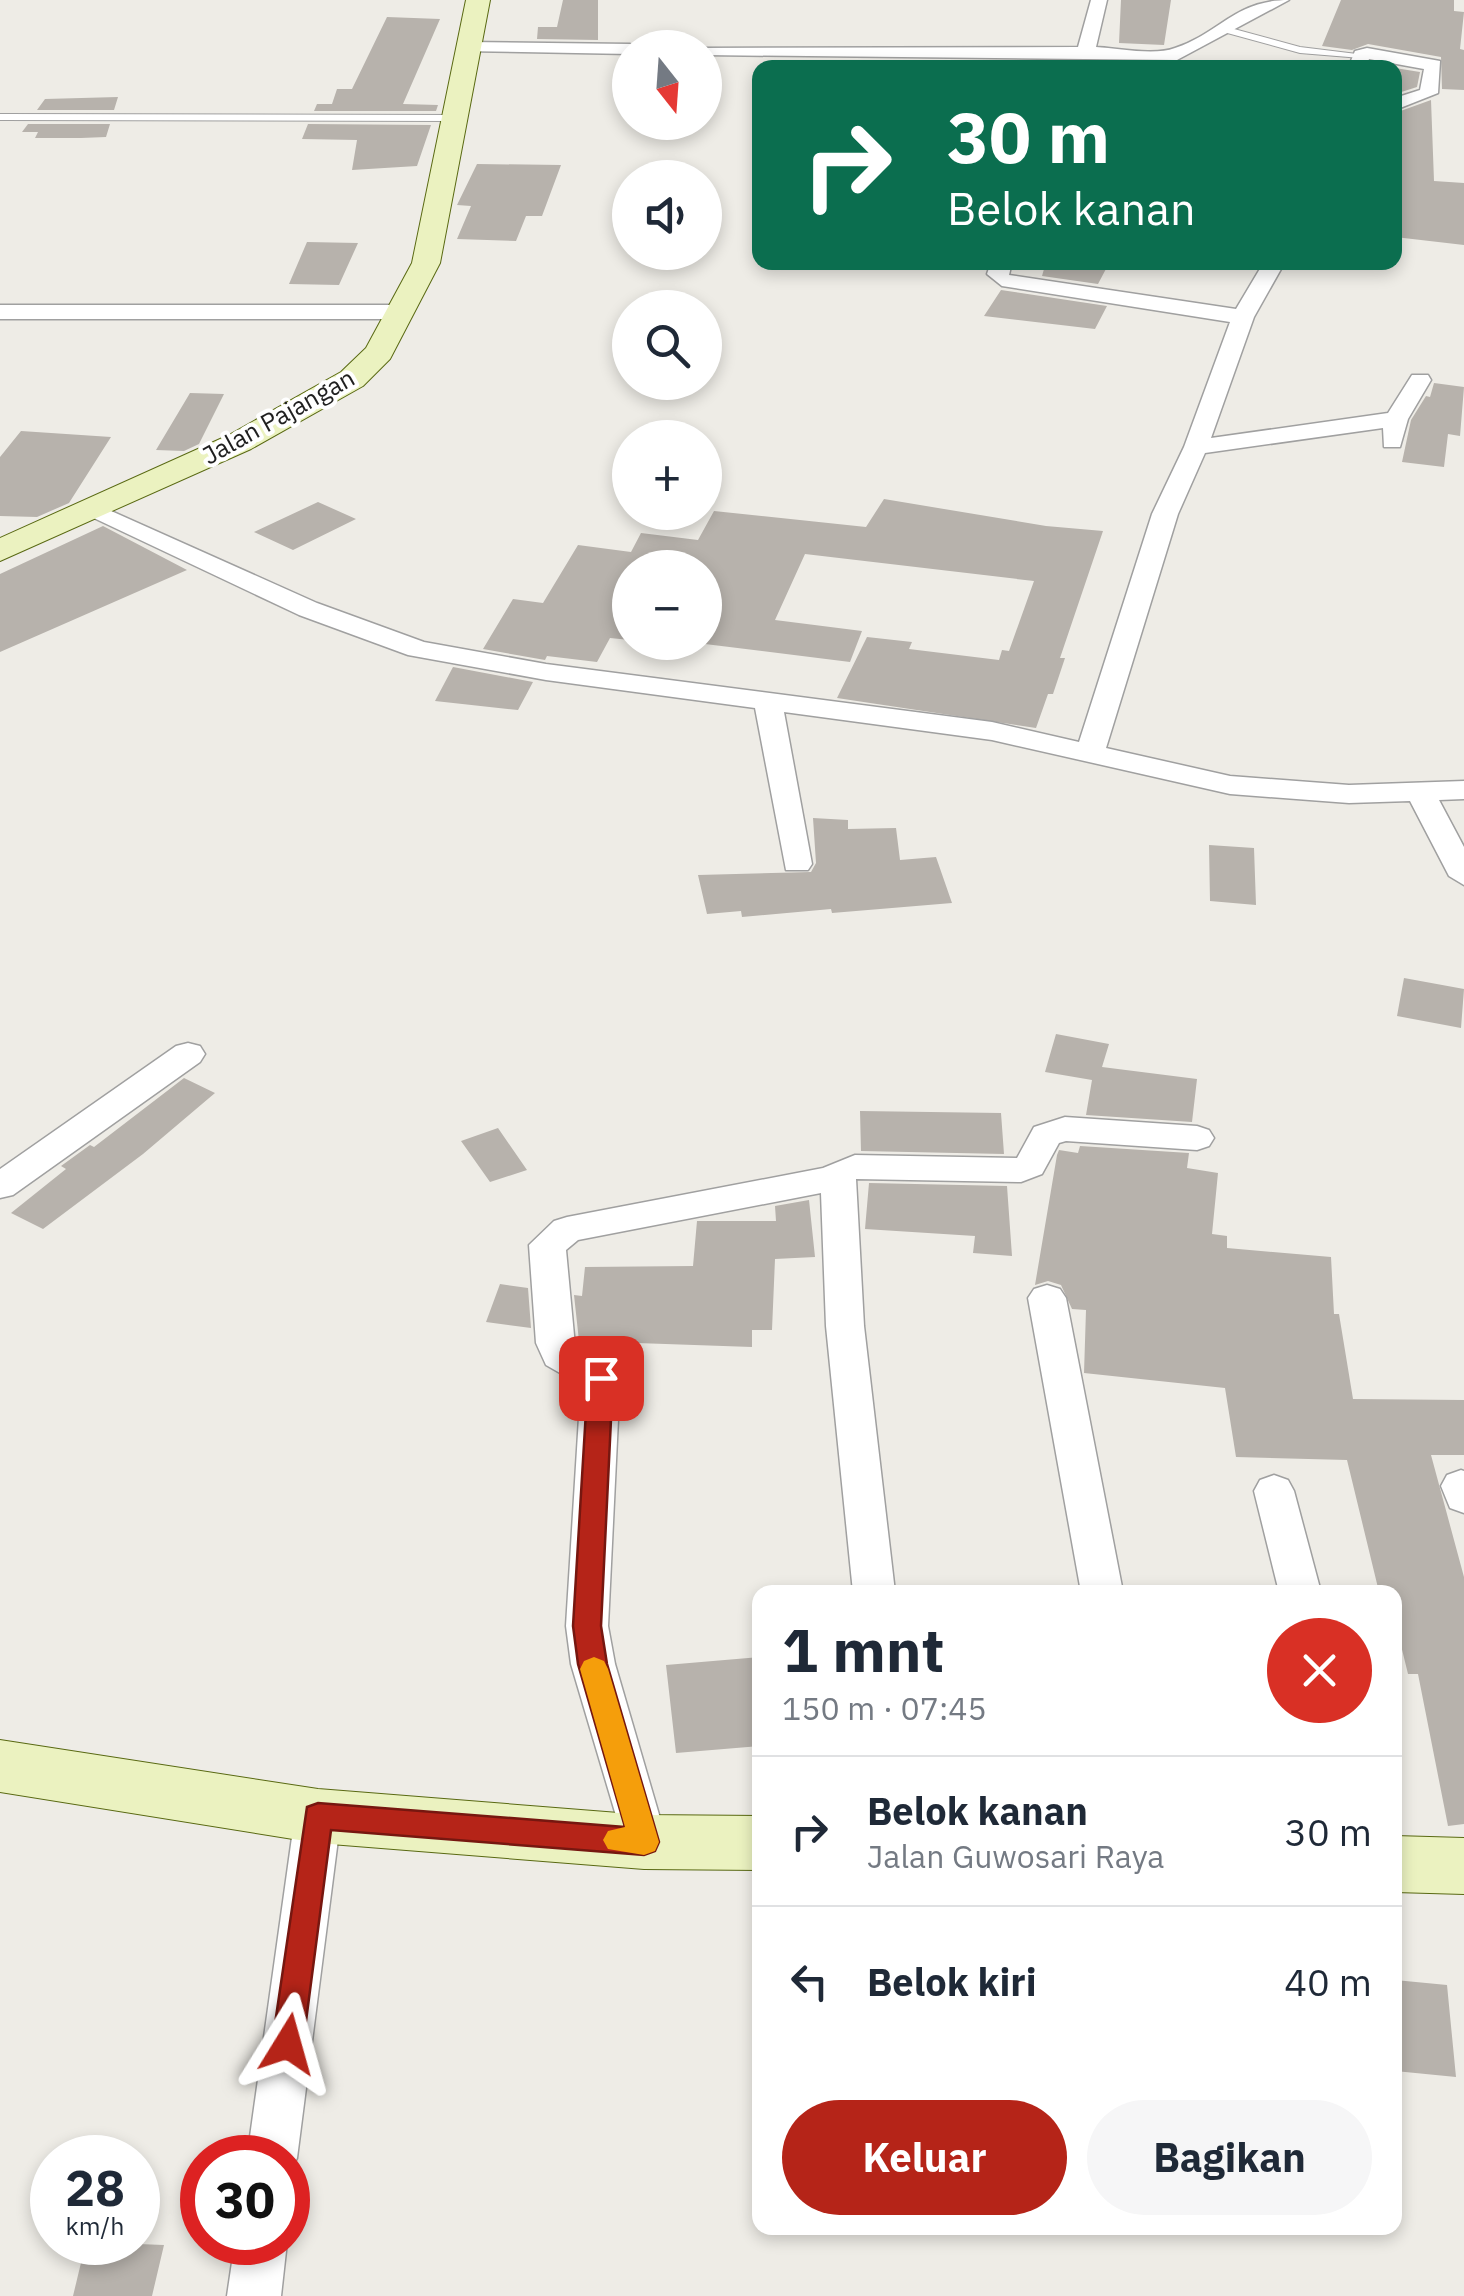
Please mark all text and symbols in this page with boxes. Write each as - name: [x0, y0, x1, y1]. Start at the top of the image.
- north arrow: [612, 30, 722, 140]
- map controls: [612, 30, 722, 660]
- text: 30 m: [947, 91, 1110, 182]
- icon: right: [782, 100, 912, 230]
- button: sound: [612, 160, 722, 270]
- text: Belok kanan: [947, 179, 1196, 237]
- button: search: [612, 290, 722, 400]
- street label: Jalan Pajangan: [196, 361, 360, 471]
- button: +: [612, 420, 722, 530]
- button: −: [612, 550, 722, 660]
- pin: [559, 1336, 644, 1421]
- icon: arrive: [574, 1351, 629, 1406]
- text: 1 mnt: [782, 1610, 945, 1689]
- button: close: [1267, 1618, 1372, 1723]
- text: 150 m · 07:45: [782, 1687, 987, 1729]
- text: Belok kanan: [867, 1786, 1088, 1835]
- icon: right: [782, 1804, 837, 1859]
- text: 30 m: [1284, 1807, 1372, 1856]
- text: Jalan Guwosari Raya: [867, 1835, 1164, 1877]
- icon: left: [782, 1954, 837, 2009]
- text: Belok kiri: [867, 1957, 1037, 2006]
- text: 40 m: [1284, 1957, 1372, 2006]
- position arrow: [236, 1992, 340, 2096]
- button: Keluar: [782, 2100, 1067, 2215]
- button: Bagikan: [1087, 2100, 1372, 2215]
- speed limit sign: 30: [180, 2135, 310, 2265]
- text: 28: [65, 2155, 125, 2220]
- text: km/h: [66, 2209, 124, 2242]

